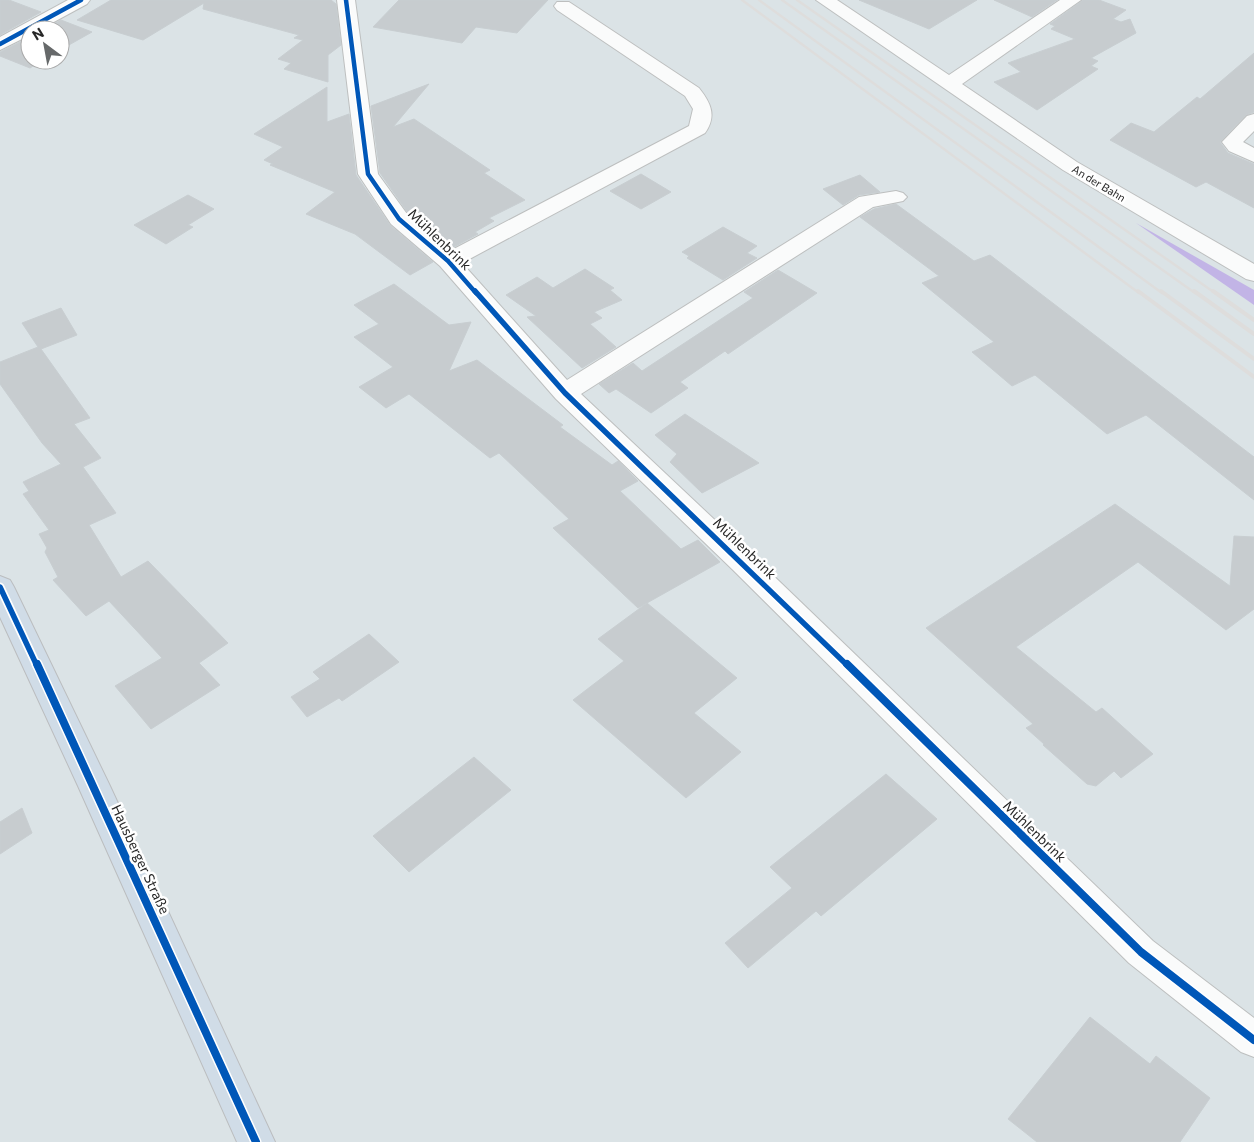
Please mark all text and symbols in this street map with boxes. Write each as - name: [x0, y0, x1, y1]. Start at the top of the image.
- north arrow: [20, 20, 70, 70]
- text: N: [29, 24, 47, 44]
- street label: An der Bahn: [1070, 162, 1128, 204]
- street label: Mühlenbrink: [405, 205, 475, 274]
- street label: Mühlenbrink: [710, 514, 780, 583]
- street label: Mühlenbrink: [1000, 797, 1070, 866]
- street label: Hausberger Straße: [108, 802, 174, 916]

